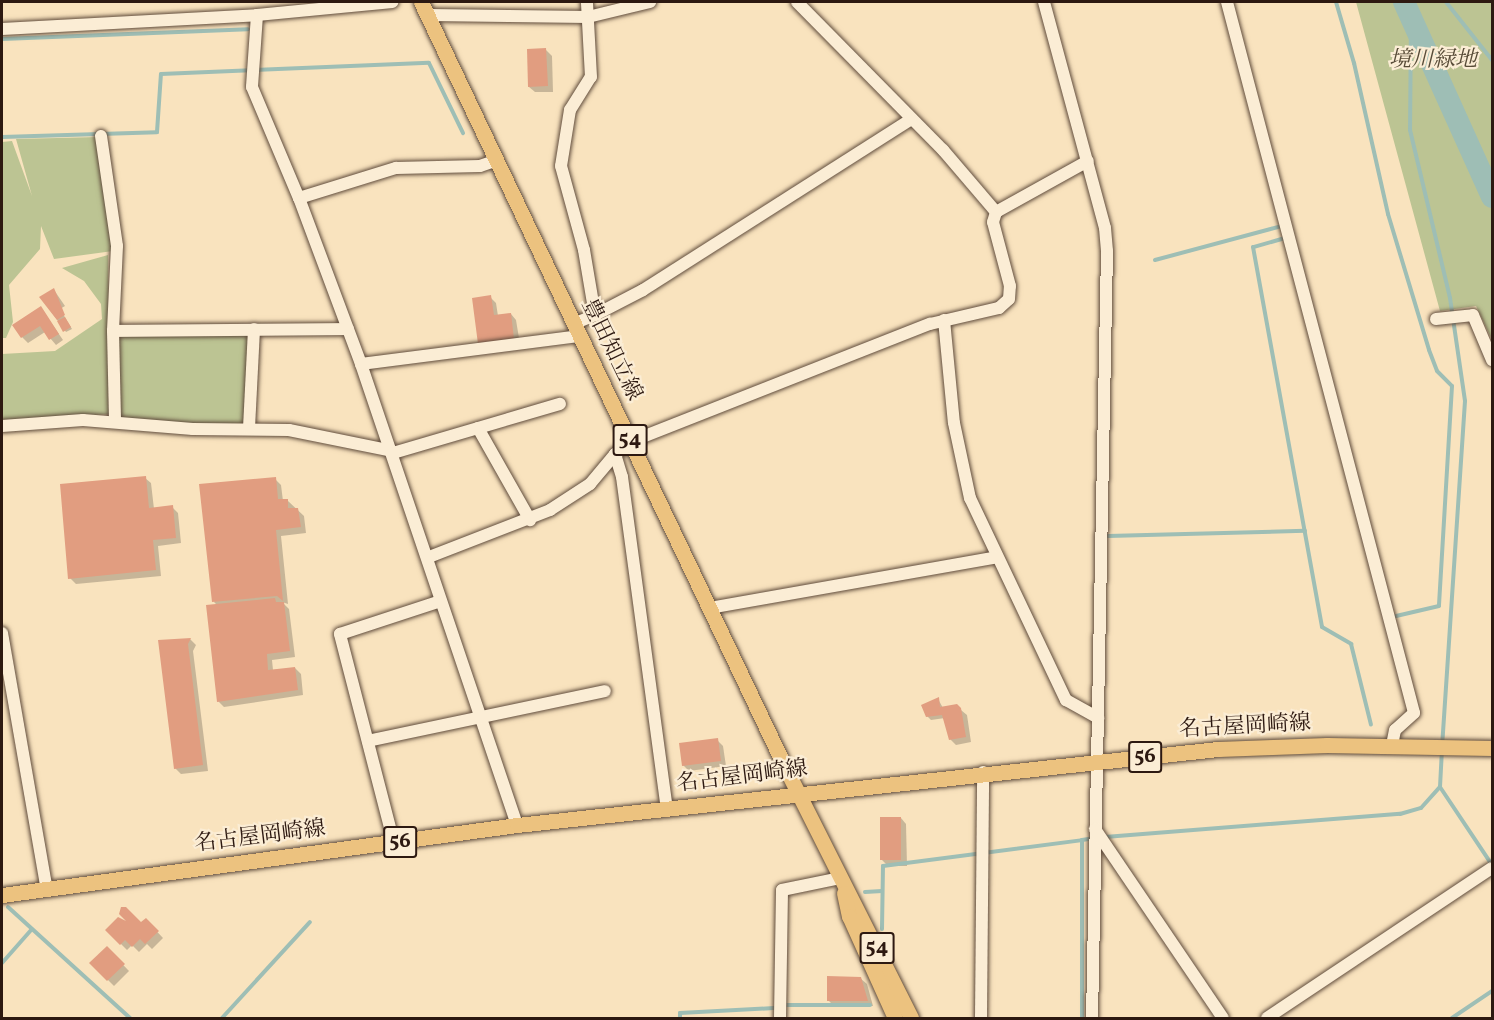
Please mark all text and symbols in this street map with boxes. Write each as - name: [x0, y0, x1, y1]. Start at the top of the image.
- park label: 境川緑地: [1389, 48, 1477, 74]
- street label: 豊田知立線: [575, 295, 647, 405]
- road number: 54: [612, 422, 648, 458]
- street label: 名古屋岡崎線: [1178, 710, 1312, 744]
- road number: 56: [1127, 739, 1163, 775]
- street label: 名古屋岡崎線: [675, 756, 809, 798]
- street label: 名古屋岡崎線: [193, 816, 327, 858]
- road number: 56: [382, 824, 418, 860]
- road number: 54: [859, 930, 895, 966]

